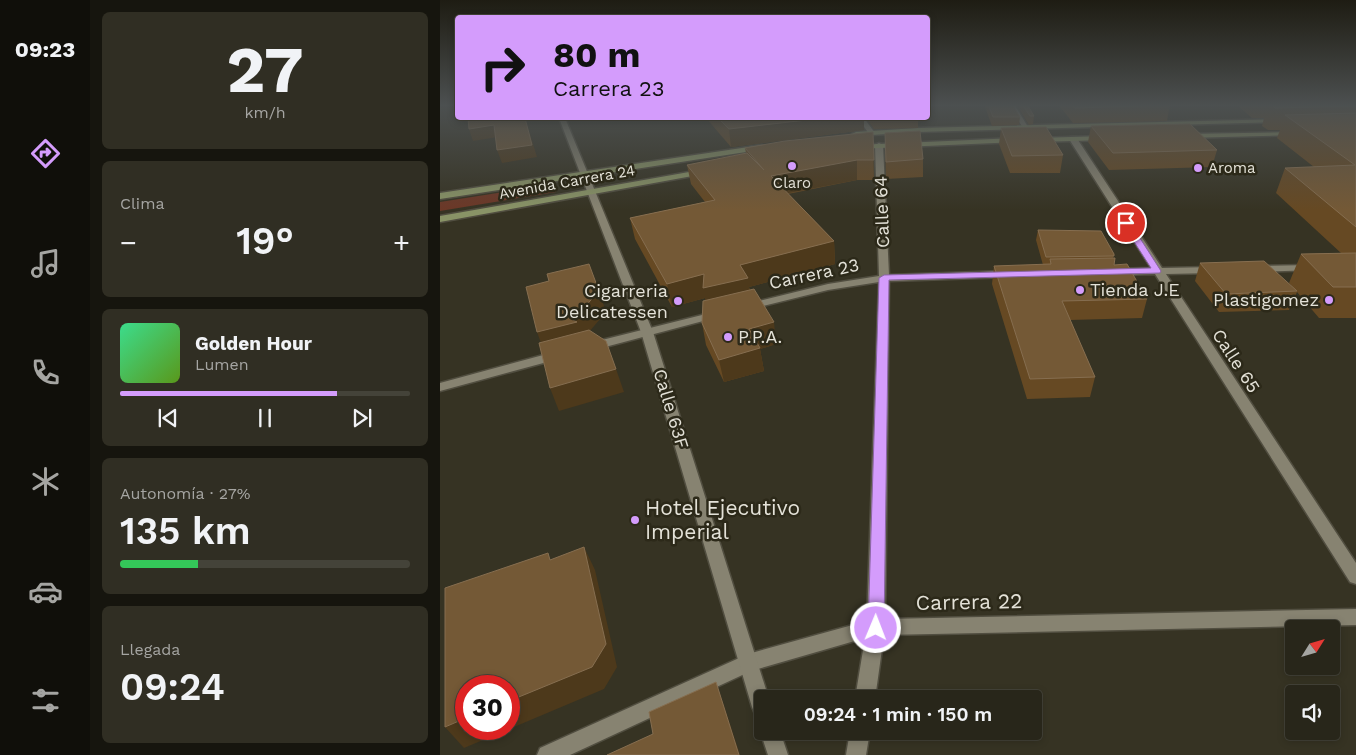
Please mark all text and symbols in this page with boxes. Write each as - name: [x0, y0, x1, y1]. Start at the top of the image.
- text: 27: [226, 32, 304, 108]
- text: 80 m: [553, 34, 640, 76]
- icon: right: [470, 35, 535, 100]
- text: 09:23: [15, 37, 75, 62]
- text: Carrera 23: [553, 76, 665, 101]
- text: km/h: [244, 103, 286, 122]
- icon: directions: [28, 136, 63, 171]
- place label: Aroma: [1208, 159, 1256, 177]
- marker: Claro: [786, 160, 798, 172]
- street label: Avenida Carrera 24: [498, 161, 636, 203]
- marker: Aroma: [1192, 162, 1204, 174]
- place label: Claro: [773, 174, 811, 192]
- street label: Calle 64: [870, 176, 893, 248]
- text: Clima: [120, 194, 164, 213]
- pin: [1105, 202, 1147, 244]
- icon: arrive: [1112, 209, 1140, 237]
- text: 19°: [236, 219, 294, 263]
- text: −: [120, 226, 137, 259]
- text: +: [393, 226, 410, 259]
- icon: music: [28, 246, 63, 281]
- street label: Carrera 23: [767, 254, 861, 293]
- place label: Tienda J.E: [1090, 279, 1180, 300]
- place label: Cigarreria Delicatessen: [556, 280, 668, 322]
- marker: Tienda J.E: [1074, 284, 1086, 296]
- place label: Plastigomez: [1213, 289, 1319, 310]
- marker: Plastigomez: [1323, 294, 1335, 306]
- marker: Cigarreria Delicatessen: [672, 295, 684, 307]
- street label: Calle 65: [1208, 325, 1265, 396]
- place label: P.P.A.: [738, 326, 782, 347]
- marker: P.P.A.: [722, 331, 734, 343]
- text: Golden Hour: [195, 332, 312, 355]
- icon: phone: [28, 355, 63, 390]
- text: Lumen: [195, 355, 249, 374]
- street label: Calle 63F: [649, 366, 694, 451]
- icon: previous: [154, 404, 182, 432]
- icon: pause: [251, 404, 279, 432]
- icon: next: [348, 404, 376, 432]
- icon: climate: [28, 464, 63, 499]
- text: Autonomía · 27%: [120, 484, 251, 503]
- place label: Hotel Ejecutivo Imperial: [645, 495, 800, 544]
- text: 135 km: [120, 509, 251, 553]
- marker: Hotel Ejecutivo Imperial: [629, 514, 641, 526]
- icon: car: [28, 574, 63, 609]
- street label: Carrera 22: [916, 588, 1022, 615]
- position arrow: [849, 601, 901, 653]
- north arrow: [1285, 620, 1340, 675]
- map controls: [1285, 620, 1340, 740]
- text: Llegada: [120, 640, 180, 659]
- text: 09:24: [120, 665, 225, 709]
- speed limit sign: 30: [455, 675, 520, 740]
- icon: filters: [28, 683, 63, 718]
- button: sound: [1285, 685, 1340, 740]
- text: 09:24 · 1 min · 150 m: [804, 703, 992, 726]

